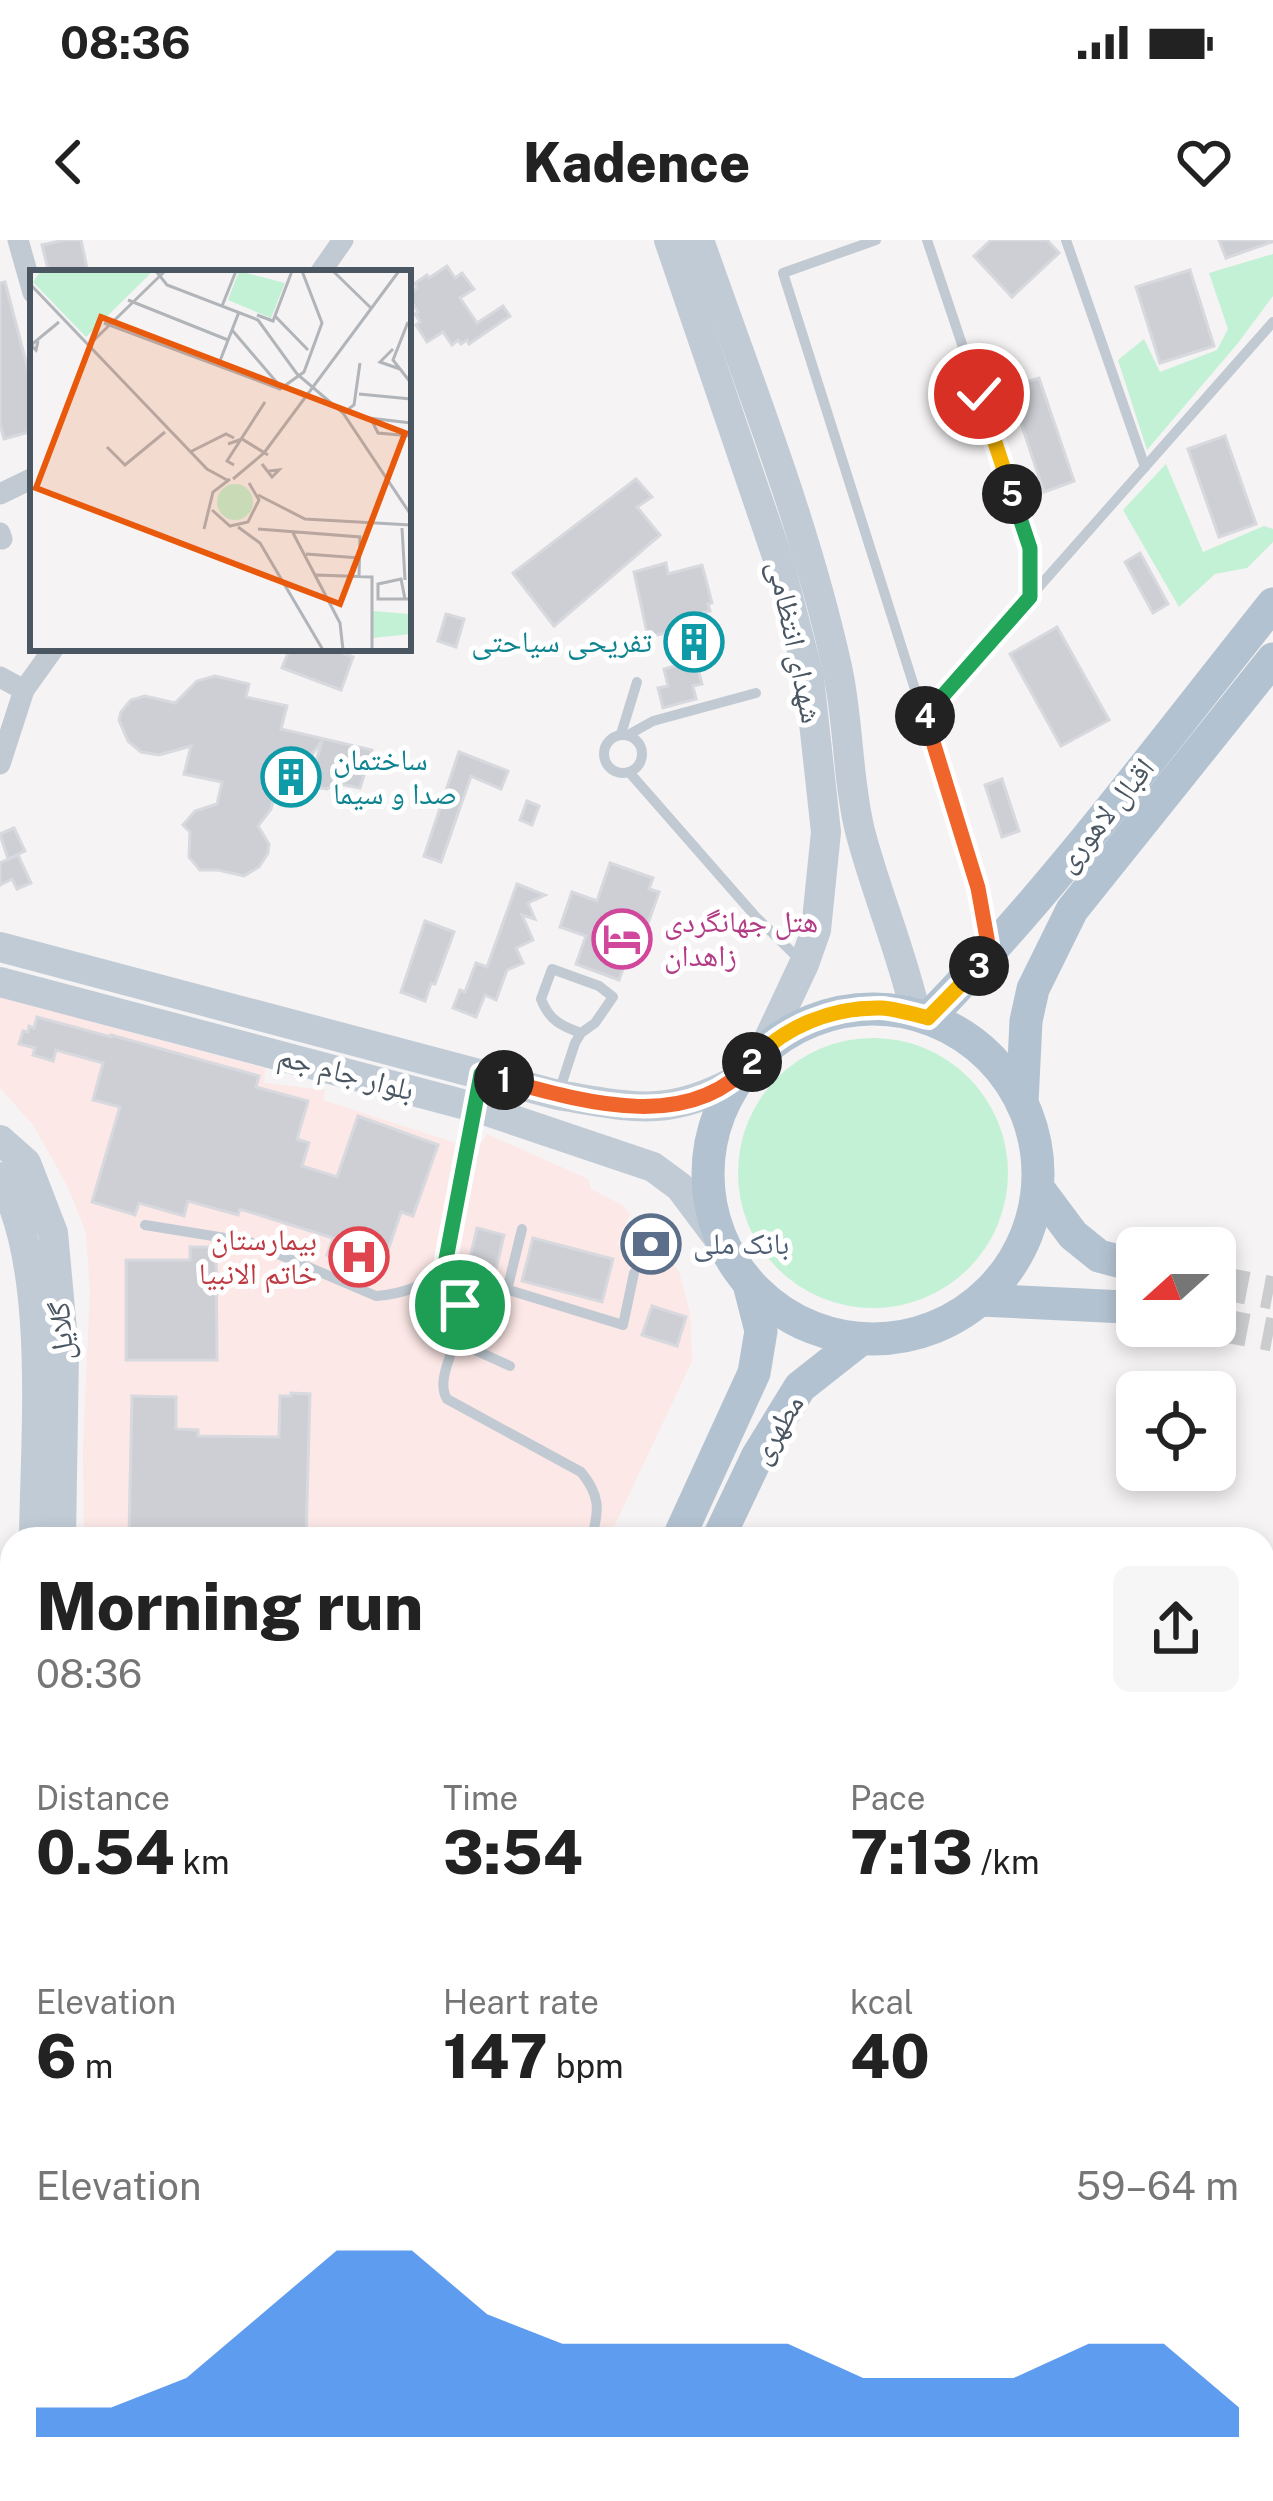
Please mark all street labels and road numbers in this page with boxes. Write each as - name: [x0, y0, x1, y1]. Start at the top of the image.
- street label: شهدای انتظامی: [760, 557, 831, 727]
- street label: اقبال لاهوری: [1047, 750, 1162, 879]
- street label: بلوار جام جم: [274, 1037, 418, 1110]
- street label: گلایل: [40, 1300, 81, 1362]
- street label: مطهری: [741, 1387, 812, 1470]

